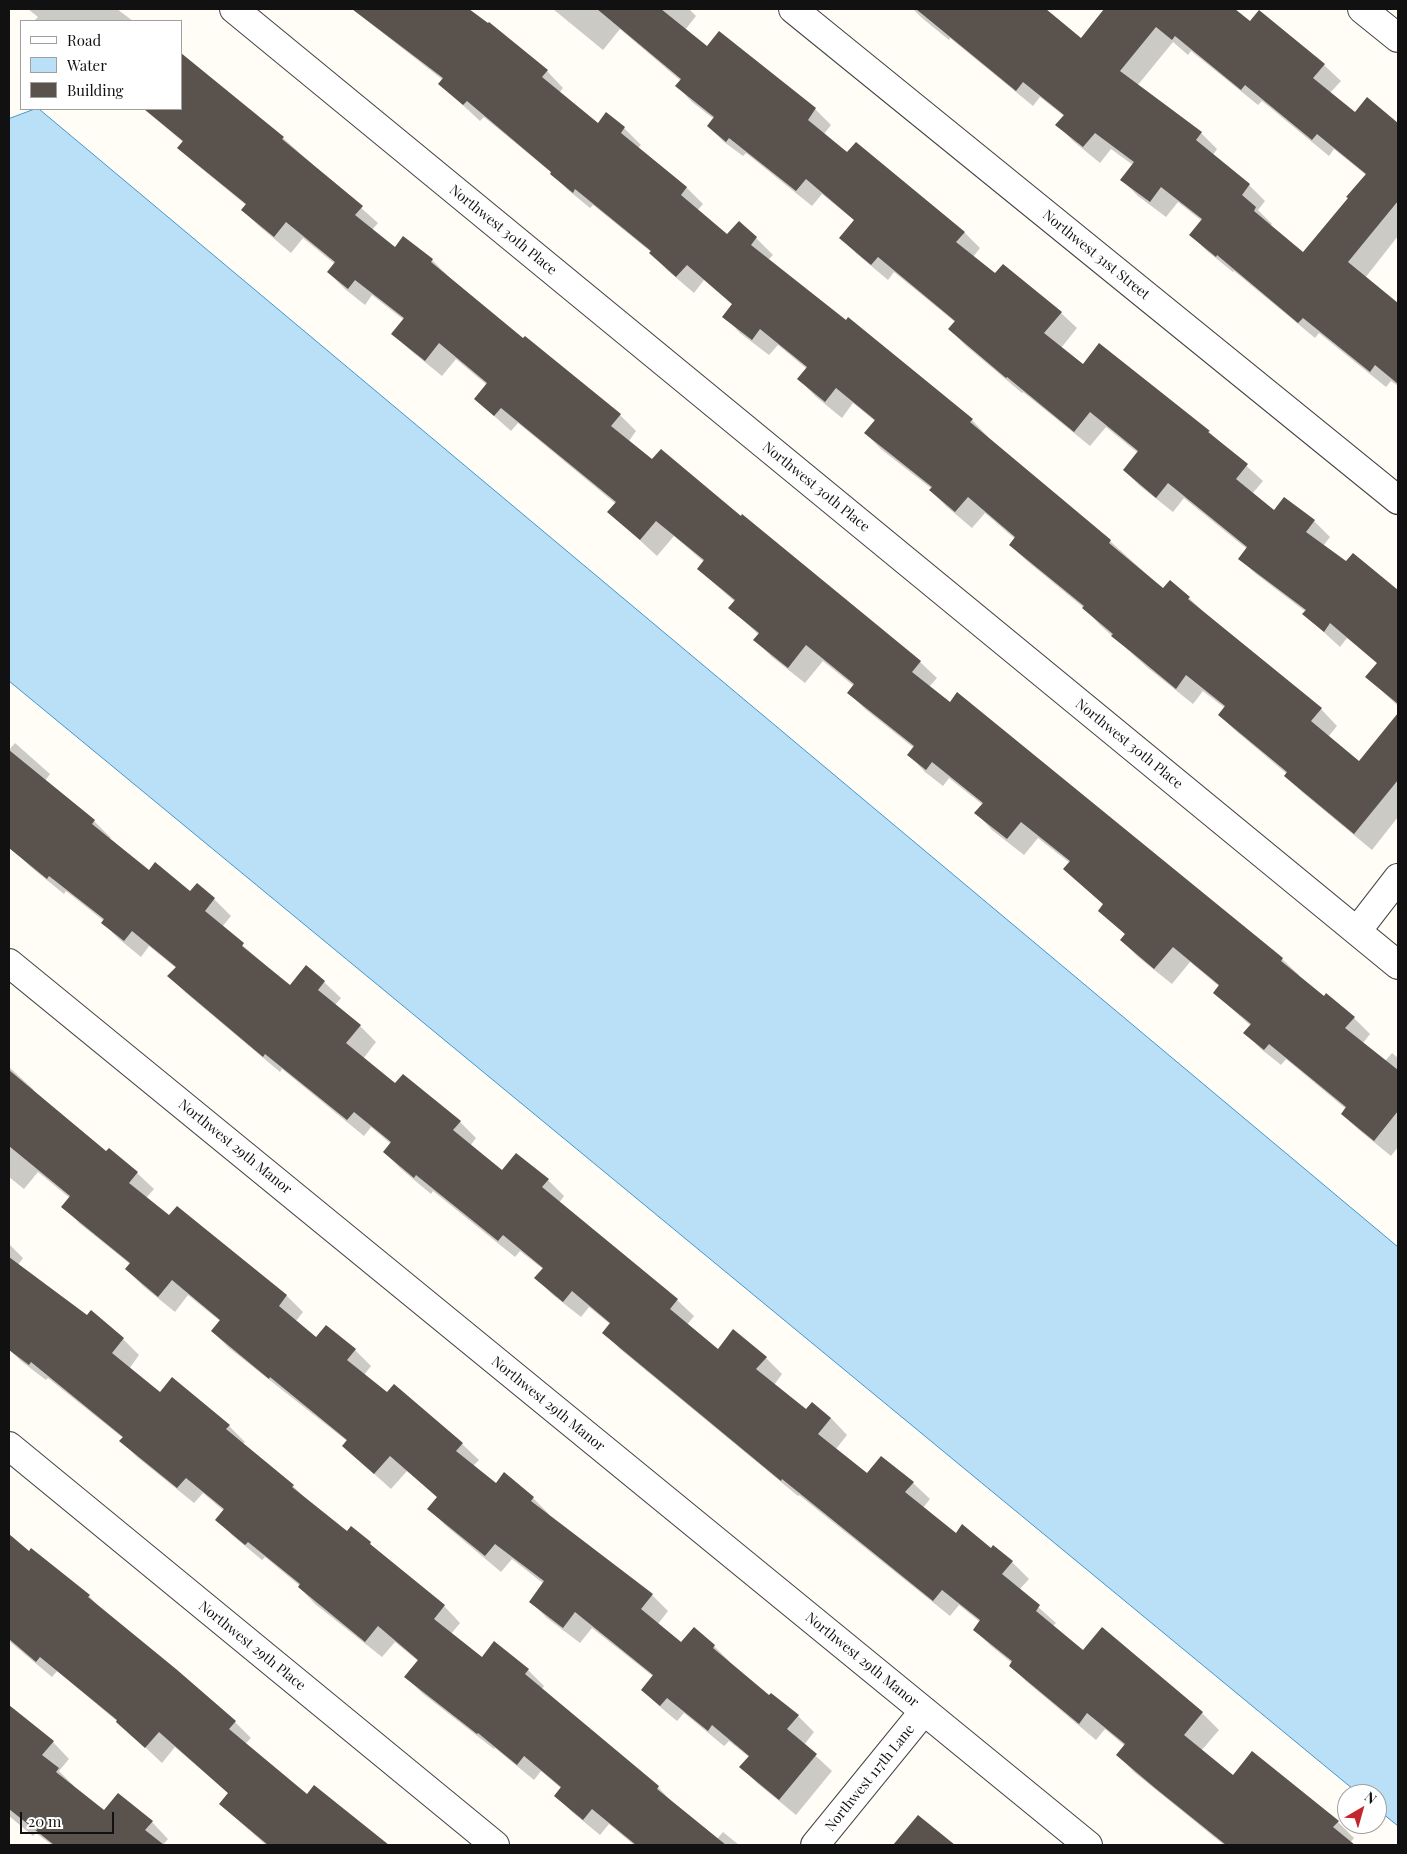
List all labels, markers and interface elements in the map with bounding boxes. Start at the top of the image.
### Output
legend [20,20,182,110]
text: Road [67,30,101,50]
text: Water [67,55,107,75]
text: Building [67,80,123,100]
street label: Northwest 30th Place [446,182,560,278]
street label: Northwest 31st Street [1039,207,1153,303]
street label: Northwest 30th Place [759,439,873,535]
street label: Northwest 30th Place [1072,696,1186,792]
street label: Northwest 29th Manor [175,1096,295,1198]
street label: Northwest 29th Manor [488,1353,608,1455]
street label: Northwest 29th Place [195,1598,309,1694]
street label: Northwest 29th Manor [802,1609,922,1711]
street label: Northwest 117th Lane [822,1721,918,1835]
north arrow [1337,1784,1387,1834]
text: N [1361,1787,1381,1808]
scale bar [22,1802,116,1834]
text: 20 m [28,1811,61,1831]

